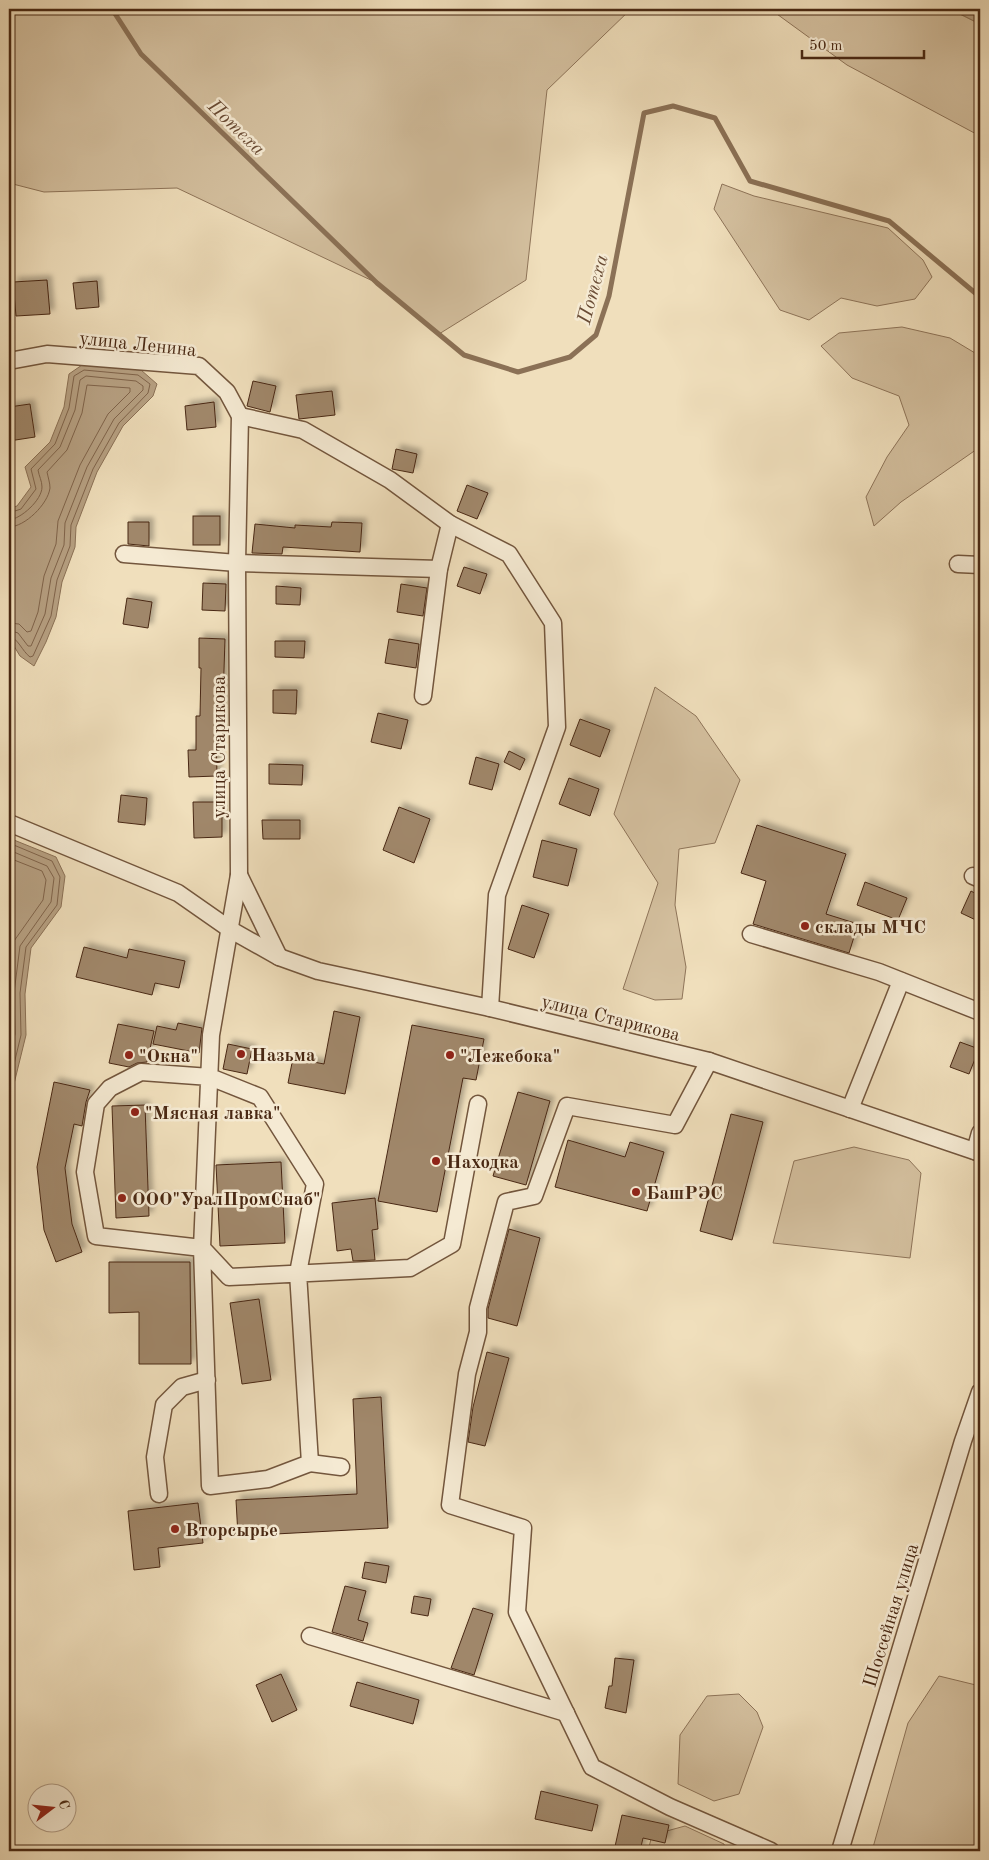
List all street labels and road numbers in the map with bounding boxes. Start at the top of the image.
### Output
street label: улица Ленина [78,330,198,361]
street label: улица Старикова [211,675,230,818]
street label: улица Старикова [539,993,682,1046]
street label: Шоссейная улица [861,1541,924,1690]

